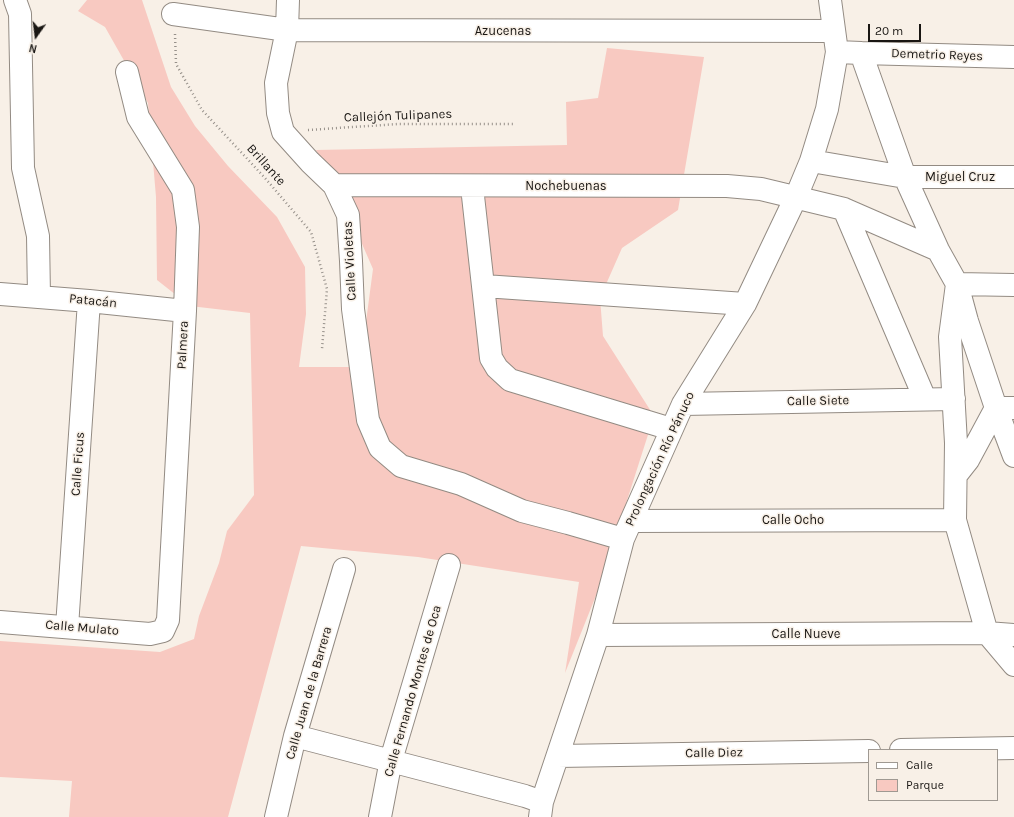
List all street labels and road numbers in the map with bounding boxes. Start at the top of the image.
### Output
street label: Azucenas [475,23,531,39]
street label: Demetrio Reyes [891,46,983,64]
street label: Callejón Tulipanes [344,106,452,126]
street label: Brillante [243,141,289,189]
street label: Miguel Cruz [925,169,995,185]
street label: Nochebuenas [525,178,607,194]
street label: Calle Violetas [340,221,360,301]
street label: Patacán [68,291,118,311]
street label: Palmera [174,320,192,370]
street label: Prolongación Río Pánuco [622,389,698,529]
street label: Calle Siete [787,393,849,409]
street label: Calle Ficus [68,431,88,497]
street label: Calle Ocho [762,512,824,528]
street label: Calle Fernando Montes de Oca [381,603,445,779]
street label: Calle Mulato [45,617,119,639]
street label: Calle Juan de la Barrera [282,625,336,761]
street label: Calle Nueve [772,626,840,642]
street label: Calle Diez [685,745,743,761]

